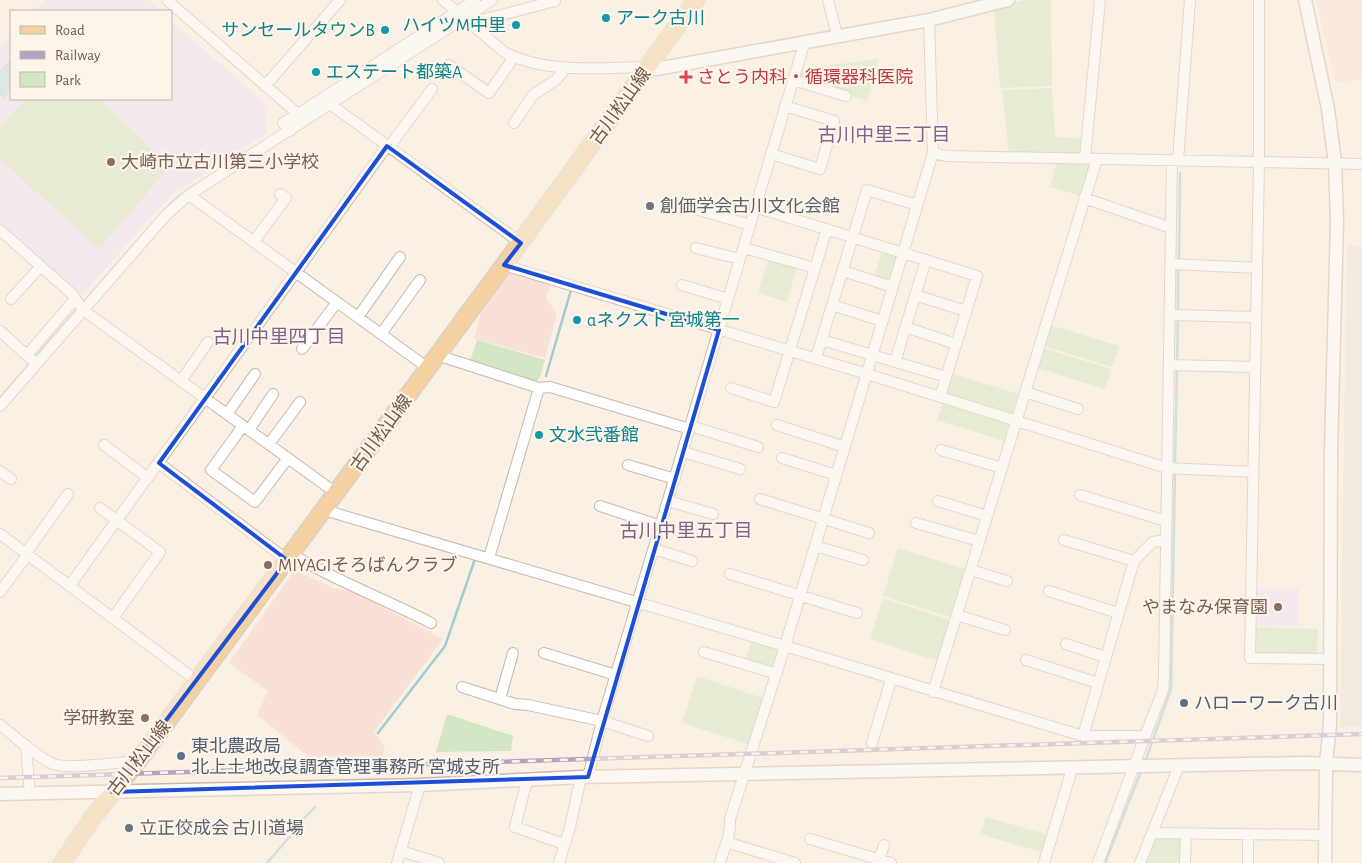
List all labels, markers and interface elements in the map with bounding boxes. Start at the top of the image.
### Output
place label: アーク古川 [616,9,705,28]
legend [10,10,172,100]
marker: アーク古川 [600,12,612,24]
place label: ハイツM中里 [402,16,506,35]
marker: ハイツM中里 [510,19,522,31]
place label: サンセールタウンB [221,21,375,40]
text: Road [55,23,85,38]
marker: サンセールタウンB [379,24,391,36]
text: Railway [55,48,101,63]
place label: エステート都築A [326,62,463,82]
street label: 古川松山線 [585,64,655,148]
marker: エステート都築A [310,66,322,78]
place label: さとう内科・循環器科医院 [697,67,913,87]
marker: さとう内科・循環器科医院 [679,70,693,84]
text: Park [55,73,81,88]
district label: 古川中里三丁目 [817,125,951,145]
place label: 大崎市立古川第三小学校 [121,152,319,172]
marker: 大崎市立古川第三小学校 [105,156,117,168]
place label: 創価学会古川文化会館 [660,196,840,216]
marker: 創価学会古川文化会館 [644,200,656,212]
place label: αネクスト宮城第一 [587,310,740,330]
marker: αネクスト宮城第一 [571,314,583,326]
district label: 古川中里四丁目 [212,327,346,347]
street label: 古川松山線 [346,391,416,475]
place label: 文水弐番館 [549,426,639,445]
marker: 文水弐番館 [533,429,545,441]
district label: 古川中里五丁目 [619,521,753,541]
place label: MIYAGIそろばんクラブ [278,555,457,575]
marker: MIYAGIそろばんクラブ [262,559,274,571]
place label: やまなみ保育園 [1142,598,1268,617]
marker: やまなみ保育園 [1272,601,1284,613]
place label: ハローワーク古川 [1194,694,1338,713]
marker: ハローワーク古川 [1178,697,1190,709]
place label: 学研教室 [63,708,135,728]
marker: 学研教室 [139,712,151,724]
street label: 古川松山線 [103,716,175,800]
place label: 東北農政局 北上土地改良調査管理事務所 宮城支所 [191,736,500,777]
marker: 東北農政局 北上土地改良調査管理事務所 宮城支所 [175,750,187,762]
place label: 立正佼成会 古川道場 [139,818,304,838]
marker: 立正佼成会 古川道場 [123,822,135,834]

